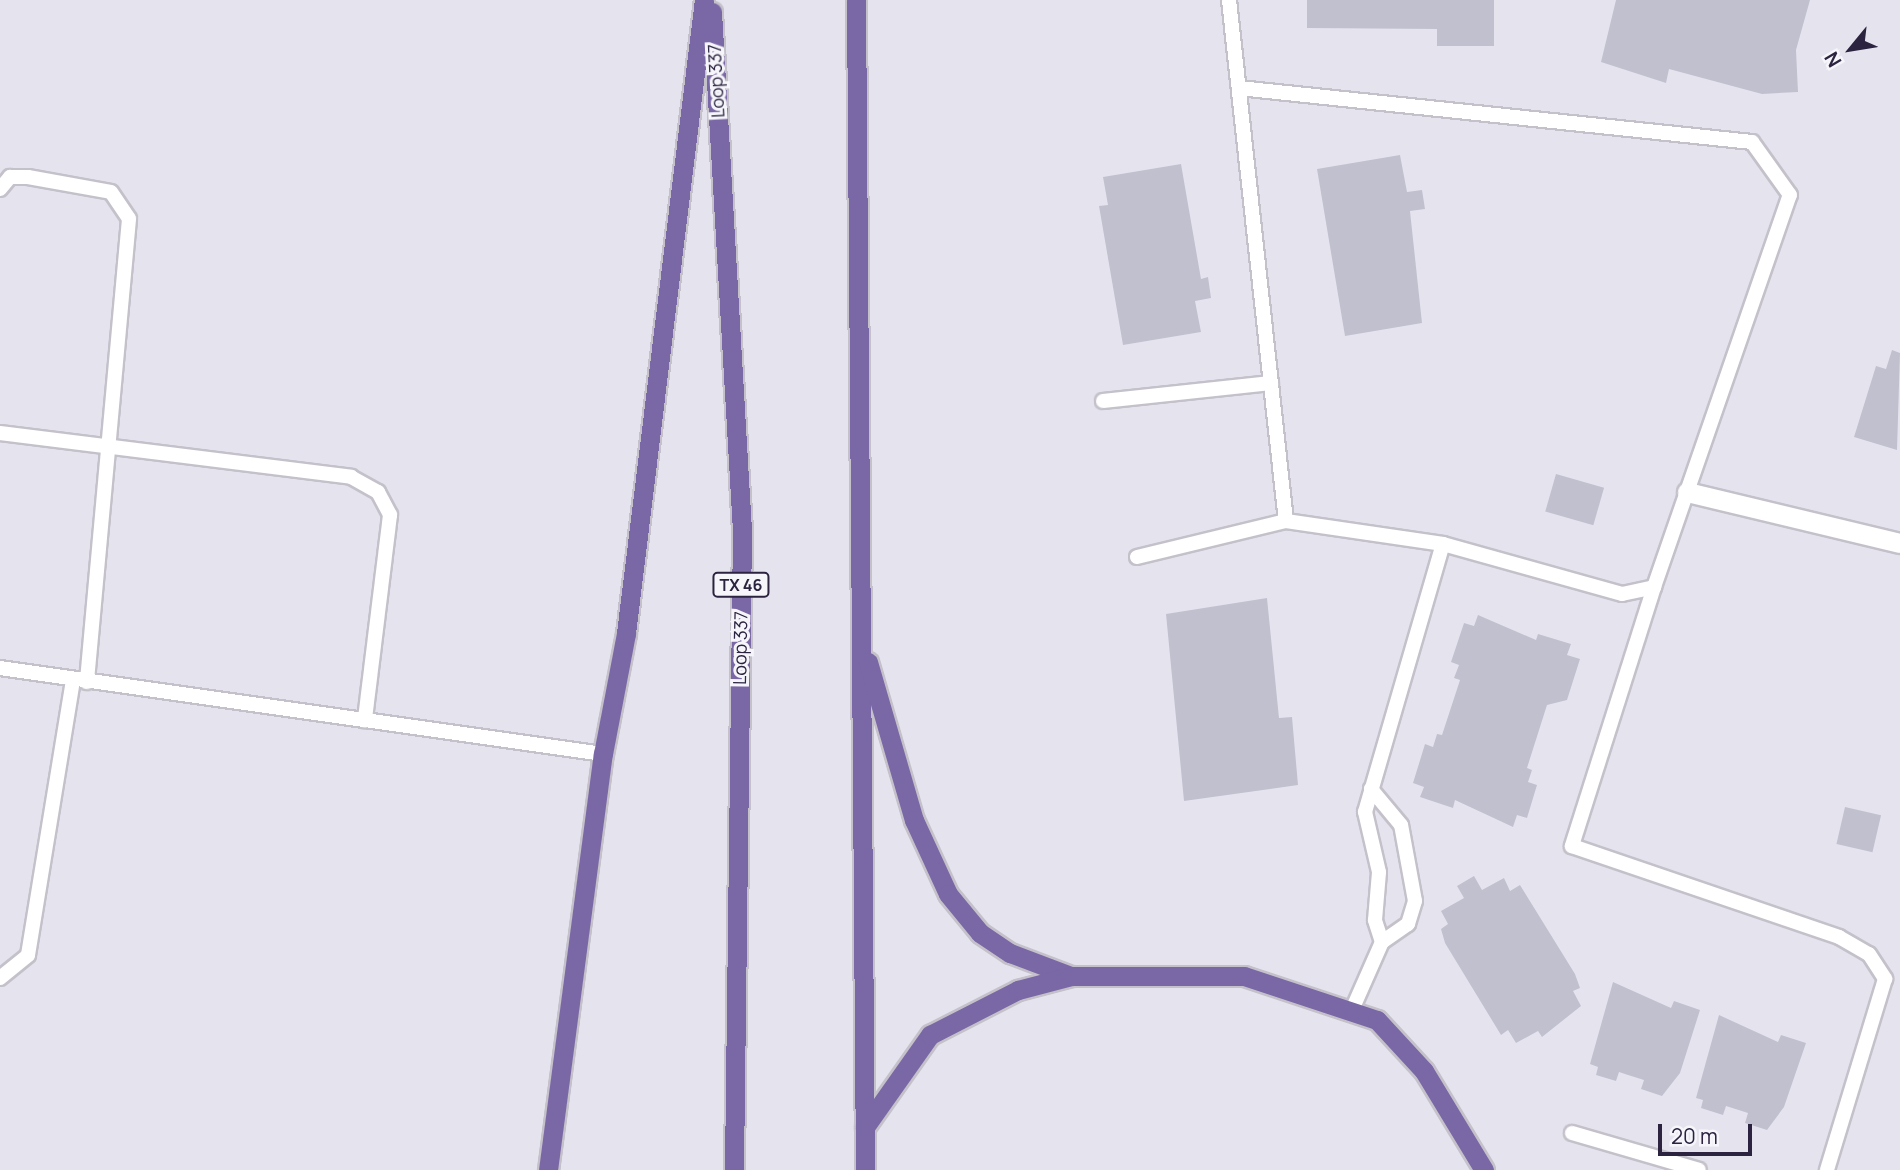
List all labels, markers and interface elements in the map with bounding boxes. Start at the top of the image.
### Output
north arrow [1816,14,1886,84]
street label: Loop 337 [703,44,729,118]
text: N [1818,47,1847,72]
road number: TX 46 [711,572,771,598]
street label: Loop 337 [729,611,751,685]
scale bar [1662,1110,1756,1154]
text: 20 m [1671,1122,1718,1150]

